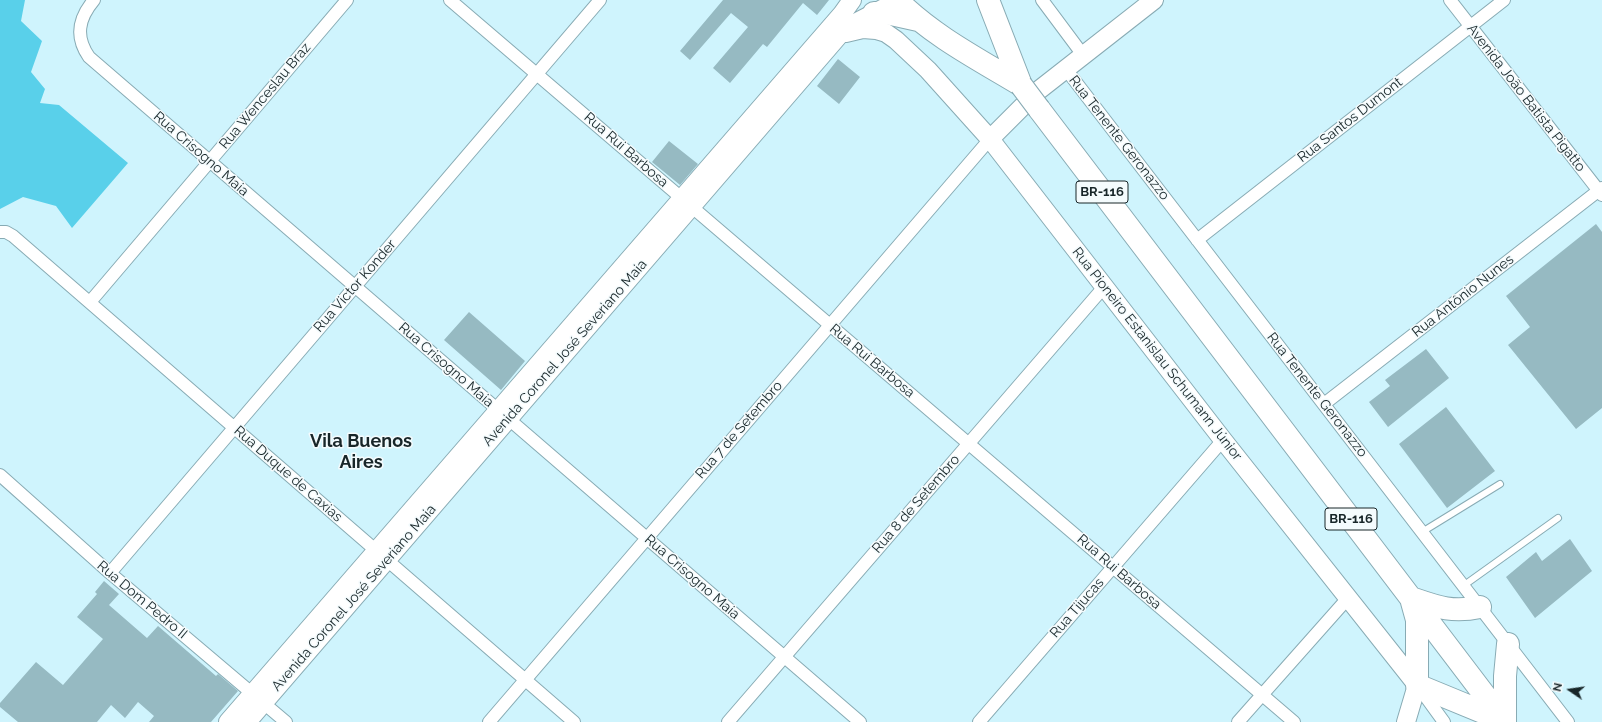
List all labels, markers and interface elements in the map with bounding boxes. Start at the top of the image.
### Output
street label: Avenida João Batista Pigatto [1463,21,1589,175]
street label: Rua Wenceslau Braz [216,40,314,152]
street label: Rua Tenente Geronazzo [1065,72,1173,204]
street label: Rua Santos Dumont [1294,74,1406,166]
street label: Rua Crisogno Maia [150,108,252,200]
street label: Rua Rui Barbosa [581,109,671,191]
road number: BR-116 [1076,181,1128,203]
street label: Rua Victor Konder [310,236,400,336]
street label: Rua Pioneiro Estanislau Schumann Júnior [1068,244,1246,464]
street label: Rua Antônio Nunes [1409,251,1517,341]
street label: Avenida Coronel José Severiano Maia [479,256,651,450]
street label: Rua Crisogno Maia [395,319,497,411]
street label: Rua Rui Barbosa [826,321,918,401]
street label: Rua Tenente Geronazzo [1263,329,1371,461]
street label: Rua 7 de Setembro [692,378,786,482]
street label: Rua Duque de Caxias [230,422,346,526]
district label: Vila Buenos Aires [310,431,412,474]
street label: Rua 8 de Setembro [869,451,963,557]
street label: Avenida Coronel José Severiano Maia [268,501,440,695]
road number: BR-116 [1325,508,1377,530]
street label: Rua Crisogno Maia [641,531,743,623]
street label: Rua Rui Barbosa [1074,531,1164,613]
street label: Rua Dom Pedro II [94,557,190,643]
street label: Rua Tijucas [1046,575,1108,641]
north arrow [1550,670,1590,710]
text: N [1551,682,1565,693]

